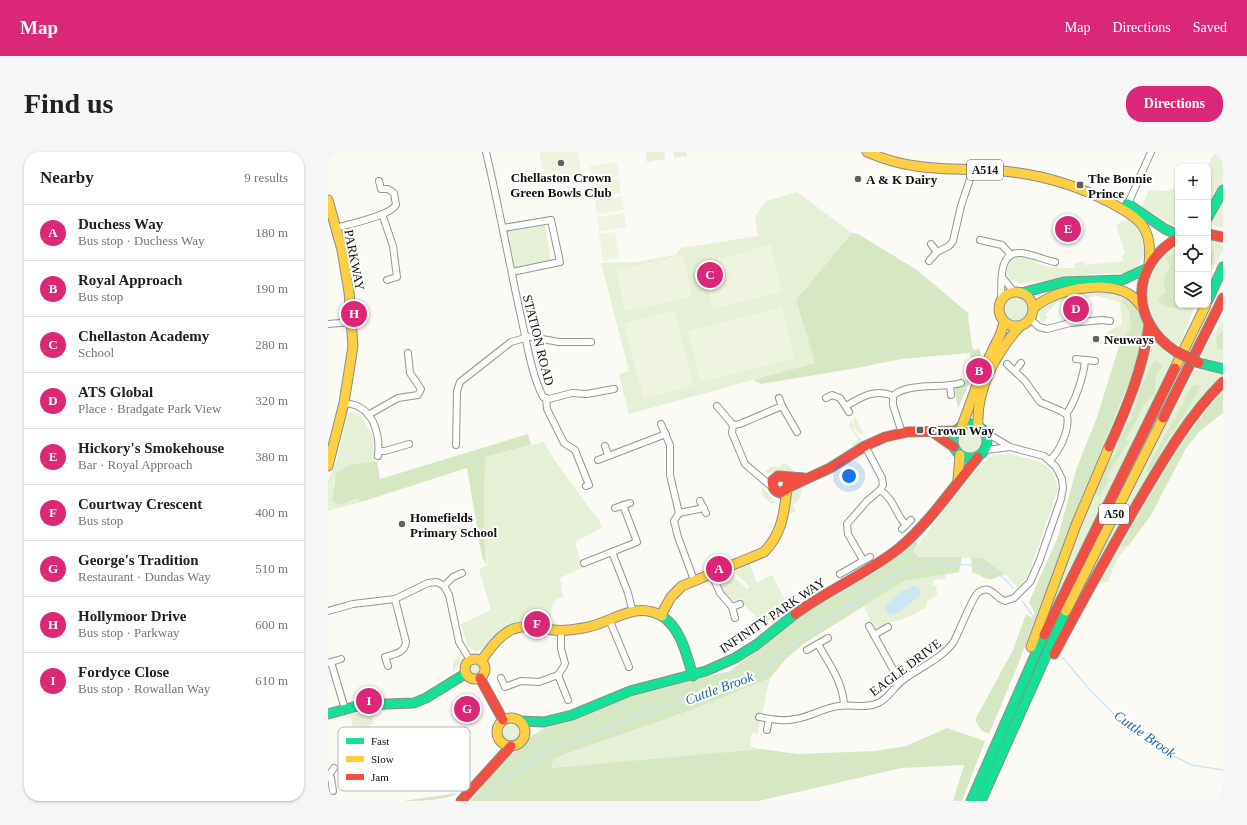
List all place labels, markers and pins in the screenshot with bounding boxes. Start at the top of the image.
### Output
marker: Chellaston Crown Green Bowls Club [556,158,566,168]
place label: Chellaston Crown Green Bowls Club [510,170,612,200]
place label: The Bonnie Prince [1088,171,1152,201]
place label: A & K Dairy [866,172,938,187]
marker: A & K Dairy [853,174,863,184]
marker: The Bonnie Prince [1075,180,1085,190]
pin: E [1055,214,1081,244]
pin: C [697,260,723,290]
pin: D [1063,294,1089,324]
pin: H [341,299,367,329]
place label: Neuways [1104,332,1154,347]
marker: Neuways [1091,334,1101,344]
pin: B [966,356,992,386]
place label: Crown Way [928,423,995,438]
marker: Crown Way [915,425,925,435]
place label: Homefields Primary School [410,510,497,540]
marker: Homefields Primary School [397,519,407,529]
pin: A [706,554,732,584]
pin: F [524,609,550,639]
pin: I [356,686,382,716]
pin: G [454,694,480,724]

